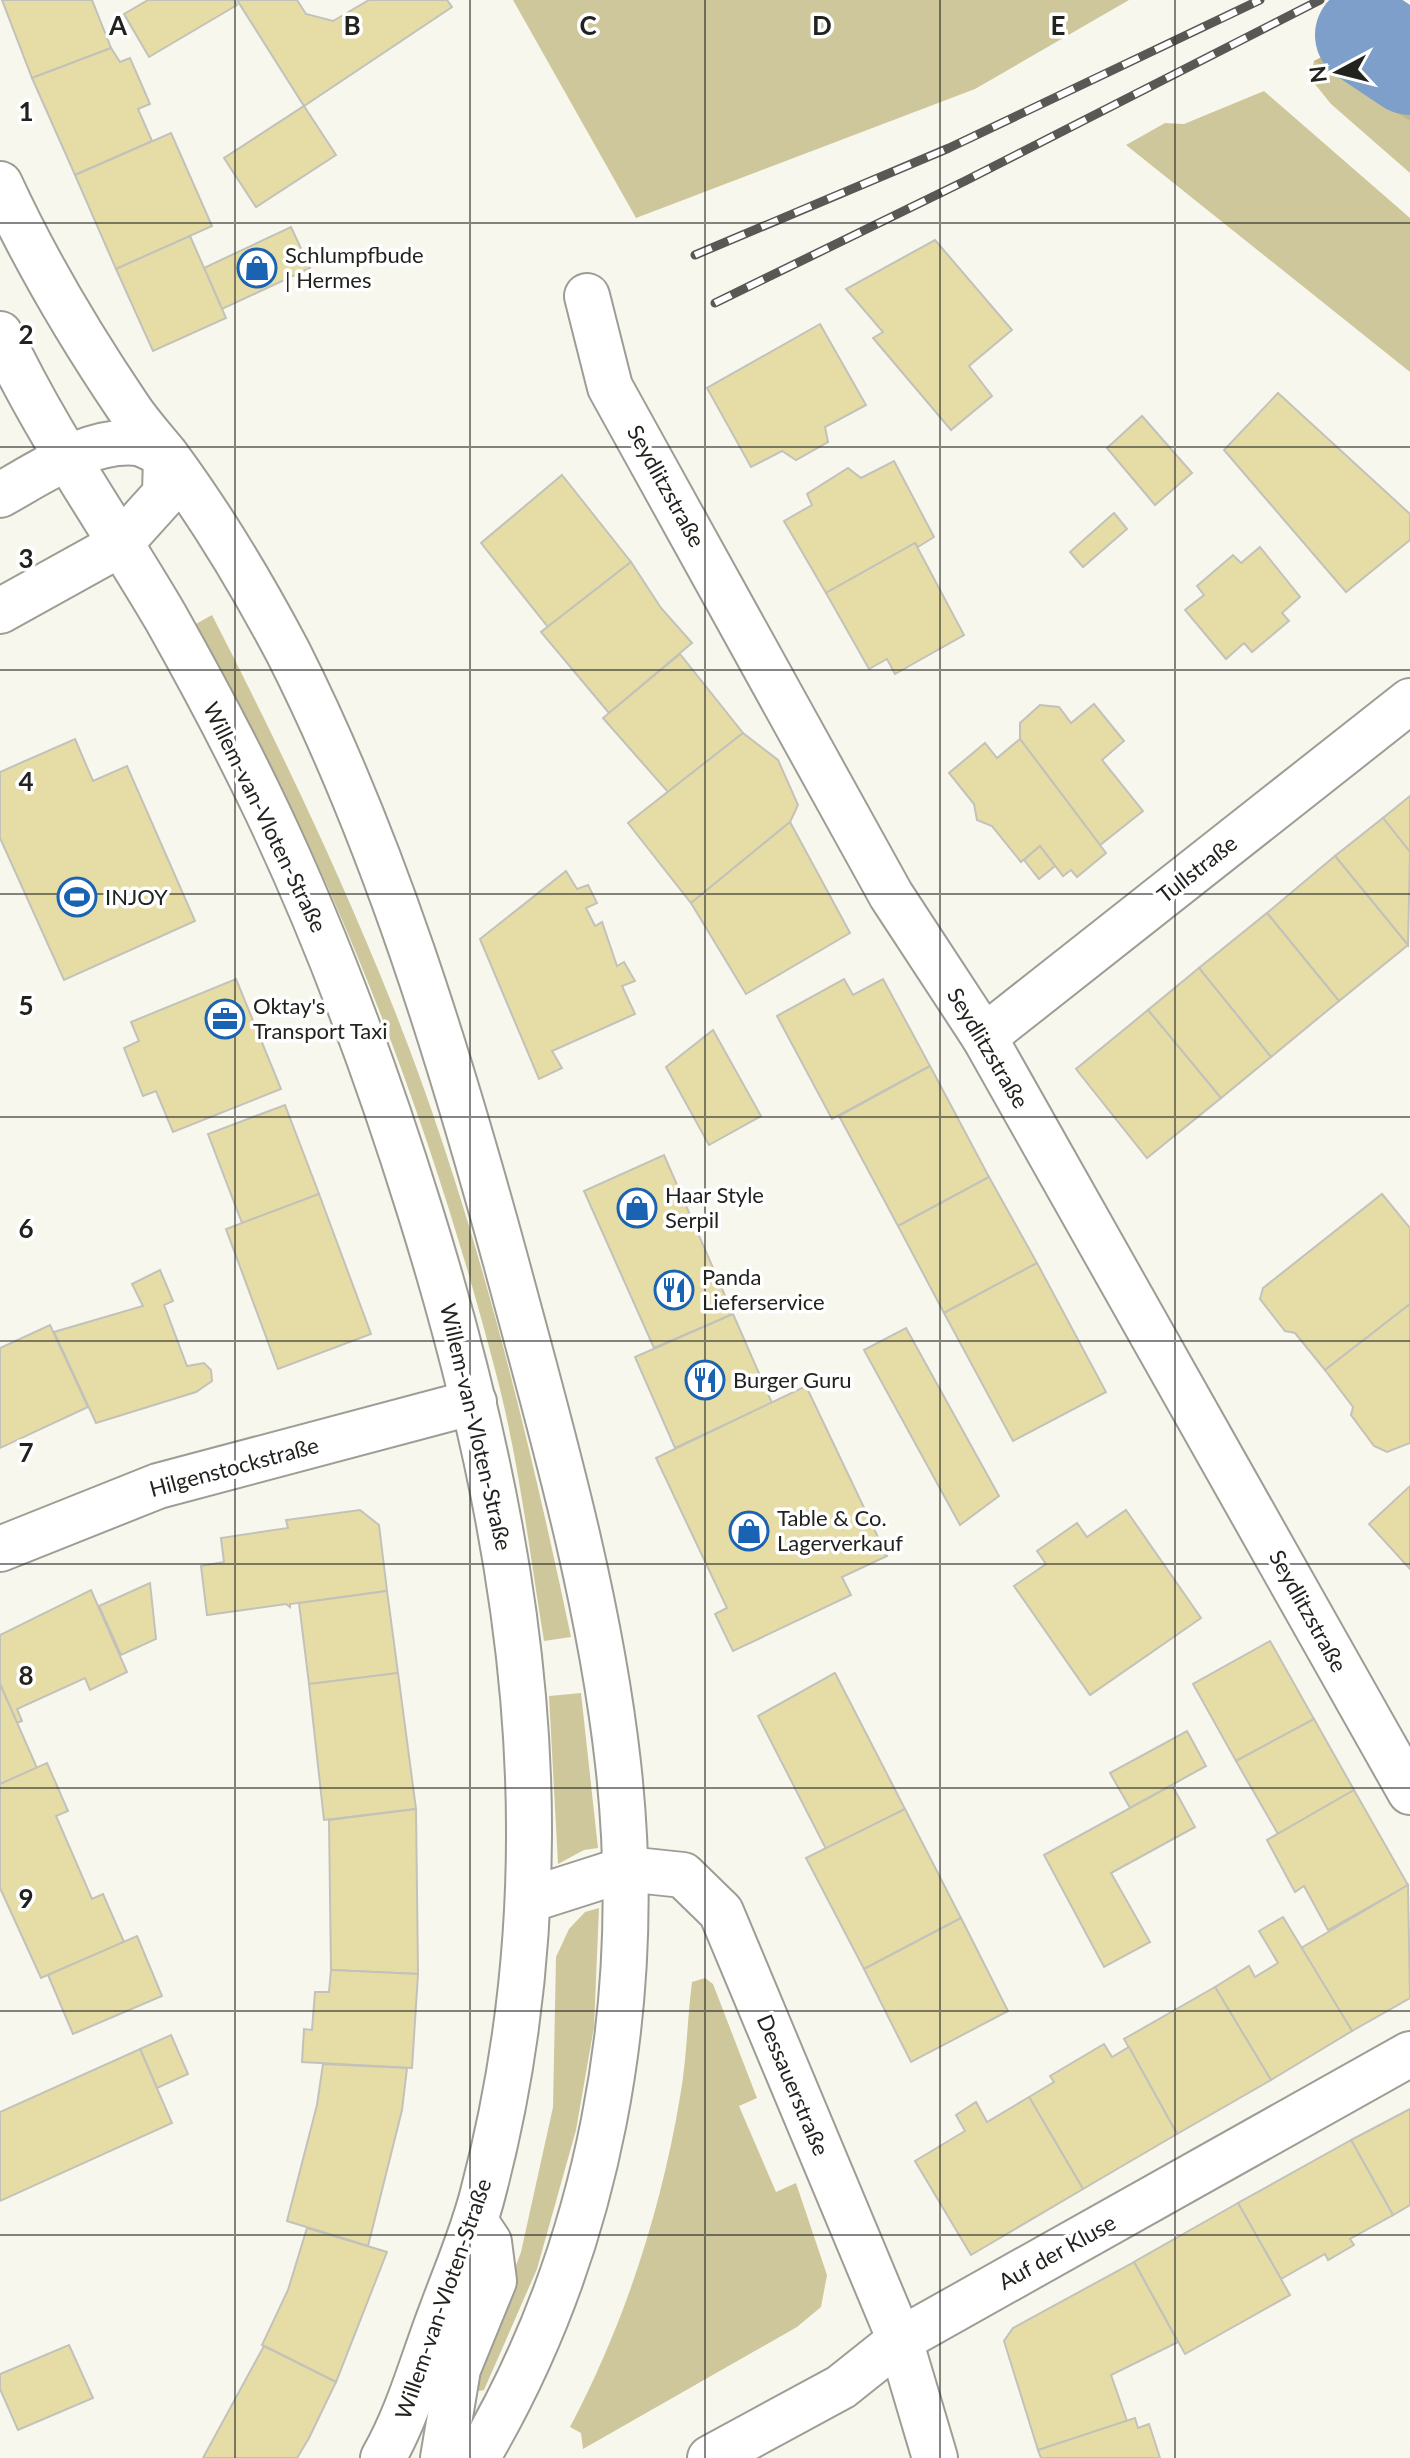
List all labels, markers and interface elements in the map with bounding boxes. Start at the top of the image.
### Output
text: A [108,9,128,41]
text: B [343,9,361,41]
text: C [579,9,597,41]
text: D [812,9,832,41]
text: E [1051,9,1065,41]
north arrow [1298,32,1378,112]
text: N [1303,64,1332,85]
text: 1 [18,95,34,127]
place label: Schlumpfbude | Hermes [285,241,424,293]
shop icon: Schlumpfbude | Hermes [236,247,278,289]
text: 2 [18,318,34,350]
street label: Seydlitzstraße [622,420,711,552]
text: 3 [18,542,34,574]
street label: Willem-van-Vloten-Straße [198,697,333,936]
text: 4 [18,765,34,797]
street label: Tullstraße [1151,829,1242,908]
sports icon: INJOY [56,876,98,918]
place label: INJOY [105,883,168,910]
street label: Seydlitzstraße [942,983,1035,1113]
text: 5 [18,989,34,1021]
place label: Oktay's Transport Taxi [253,992,387,1044]
office icon: Oktay's Transport Taxi [204,998,246,1040]
place label: Haar Style Serpil [665,1181,764,1233]
shop icon: Haar Style Serpil [616,1187,658,1229]
text: 6 [18,1212,34,1244]
place label: Panda Lieferservice [702,1263,825,1315]
restaurant icon: Panda Lieferservice [653,1269,695,1311]
street label: Willem-van-Vloten-Straße [435,1301,518,1553]
restaurant icon: Burger Guru [684,1359,726,1401]
place label: Burger Guru [733,1366,852,1393]
street label: Hilgenstockstraße [146,1431,322,1502]
text: 7 [18,1436,34,1468]
place label: Table & Co. Lagerverkauf [777,1504,903,1556]
shop icon: Table & Co. Lagerverkauf [728,1510,770,1552]
street label: Seydlitzstraße [1264,1545,1353,1677]
text: 8 [18,1659,34,1691]
text: 9 [18,1882,34,1914]
street label: Dessauerstraße [752,2010,835,2159]
street label: Willem-van-Vloten-Straße [389,2175,496,2423]
street label: Auf der Kluse [993,2208,1120,2295]

